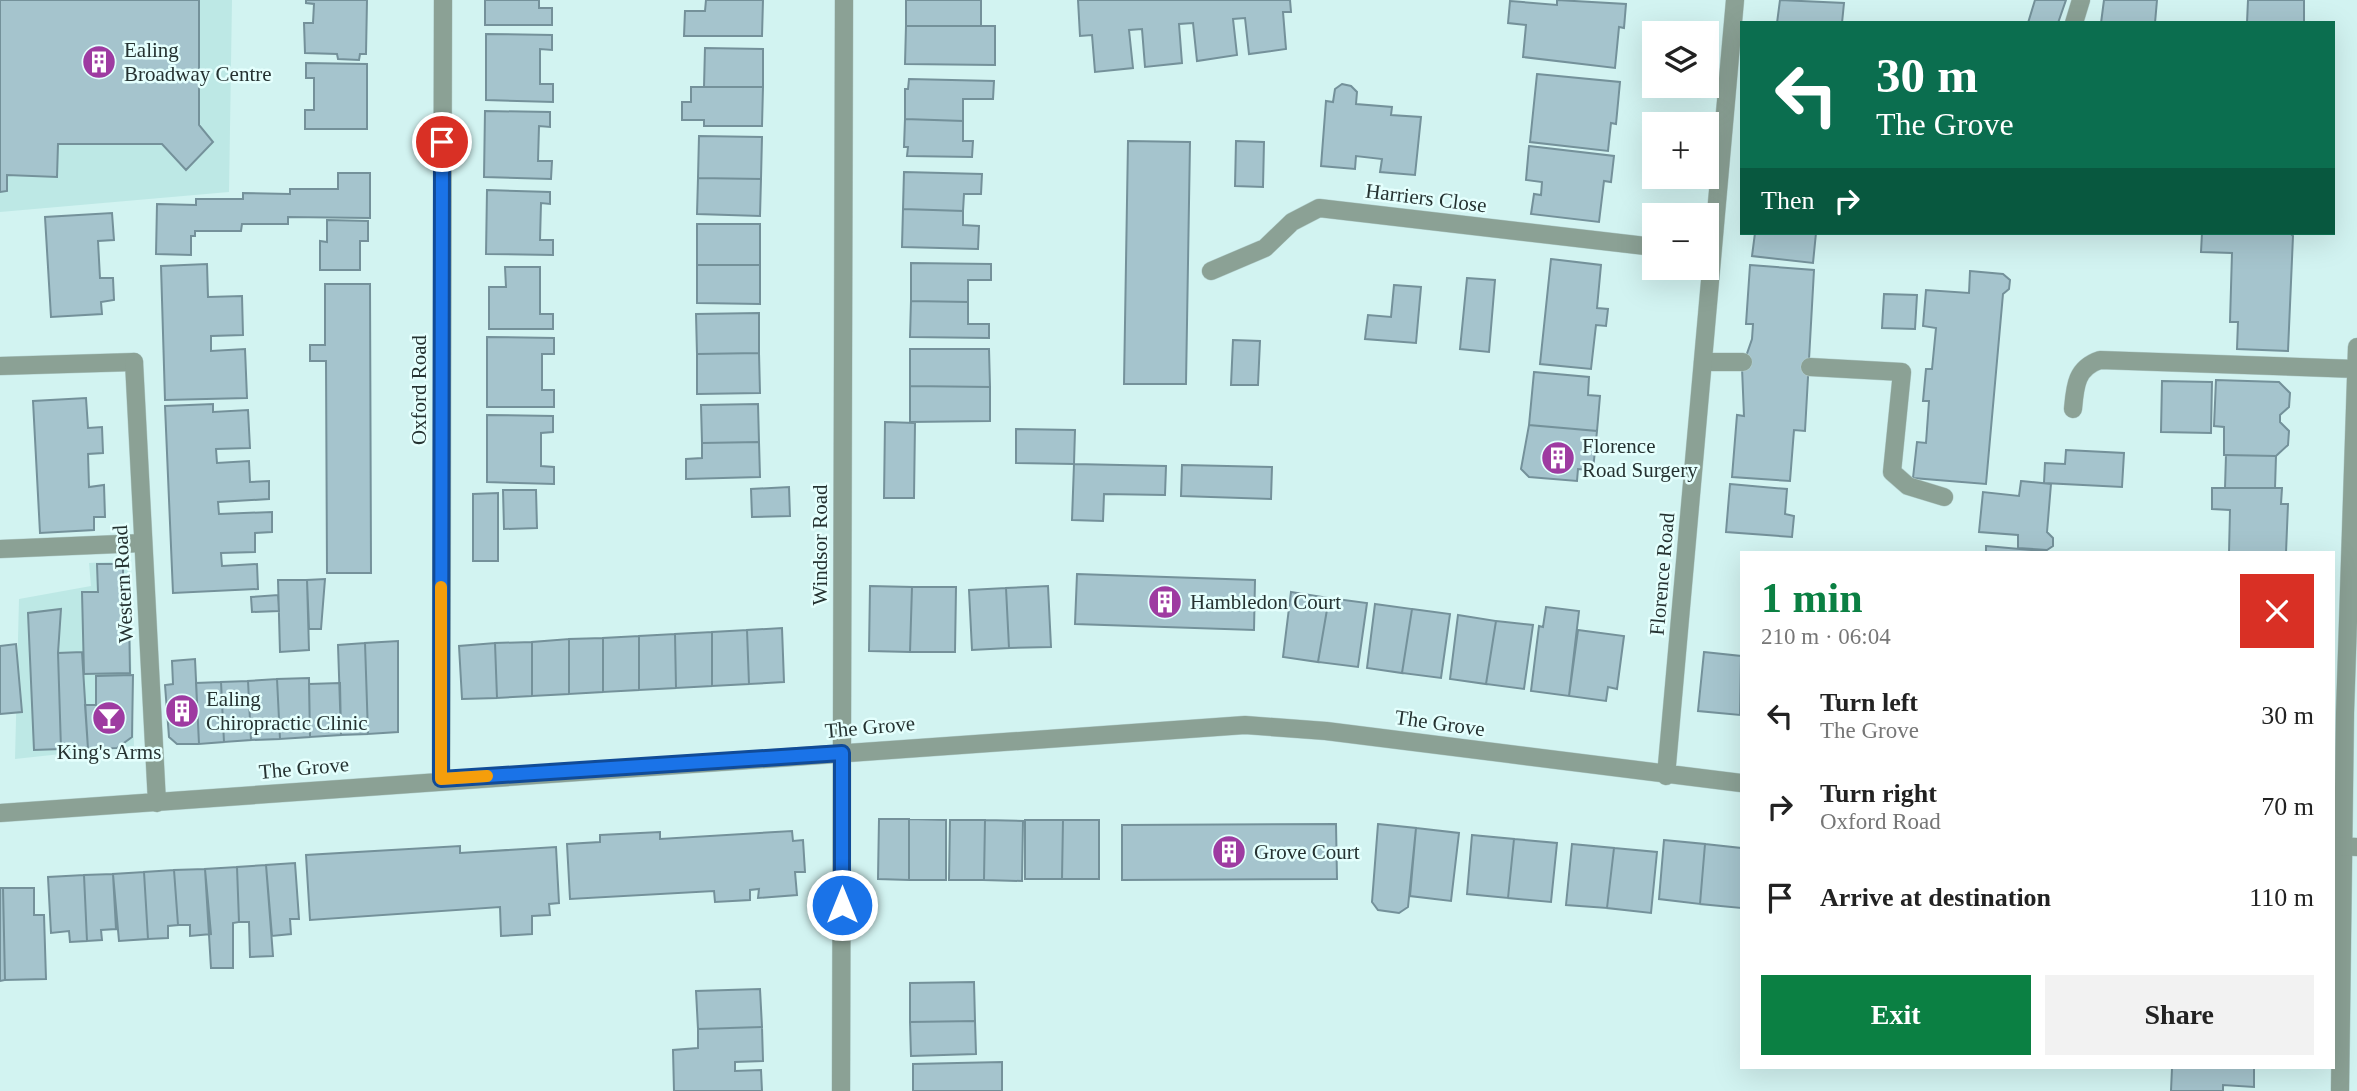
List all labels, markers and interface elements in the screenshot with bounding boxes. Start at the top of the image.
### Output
map controls [1642,21,1719,280]
button: layers [1642,21,1719,98]
place label: Ealing Broadway Centre [124,38,272,86]
building icon: Ealing Broadway Centre [80,43,118,81]
text: 30 m [1876,48,1978,103]
icon: left [1761,49,1852,140]
text: The Grove [1876,106,2014,142]
pin [412,112,472,172]
button: + [1642,112,1719,189]
icon: arrive [423,123,461,161]
street label: Harriers Close [1364,179,1488,217]
icon: right [1828,182,1866,220]
text: Then [1761,186,1814,215]
button: − [1642,203,1719,280]
street label: Oxford Road [407,334,431,445]
place label: Florence Road Surgery [1582,434,1698,482]
building icon: Florence Road Surgery [1539,439,1577,477]
street label: Windsor Road [808,484,832,606]
street label: Florence Road [1645,511,1679,636]
street label: Western Road [108,524,138,643]
button: close [2240,574,2314,648]
text: 1 min [1761,575,1863,621]
building icon: Hambledon Court [1146,583,1184,621]
place label: Hambledon Court [1190,590,1341,614]
text: 210 m · 06:04 [1761,624,1891,649]
place label: Ealing Chiropractic Clinic [206,687,368,735]
text: Turn left [1820,688,1918,717]
building icon: Ealing Chiropractic Clinic [163,692,201,730]
icon: left [1761,697,1799,735]
bar icon: King's Arms [90,699,128,737]
text: 30 m [2261,701,2314,730]
street label: The Grove [1394,705,1486,741]
street label: The Grove [824,711,916,743]
text: The Grove [1820,718,1919,743]
place label: King's Arms [57,740,161,764]
street label: The Grove [258,752,350,784]
text: Turn right [1820,779,1937,808]
icon: right [1761,788,1799,826]
text: 70 m [2261,792,2314,821]
text: Oxford Road [1820,809,1941,834]
building icon: Grove Court [1210,833,1248,871]
place label: Grove Court [1254,840,1360,864]
position arrow [805,868,879,942]
icon: arrive [1761,879,1799,917]
text: Arrive at destination [1820,883,2051,912]
text: 110 m [2249,883,2314,912]
button: Exit [1761,975,2031,1055]
button: Share [2045,975,2314,1055]

